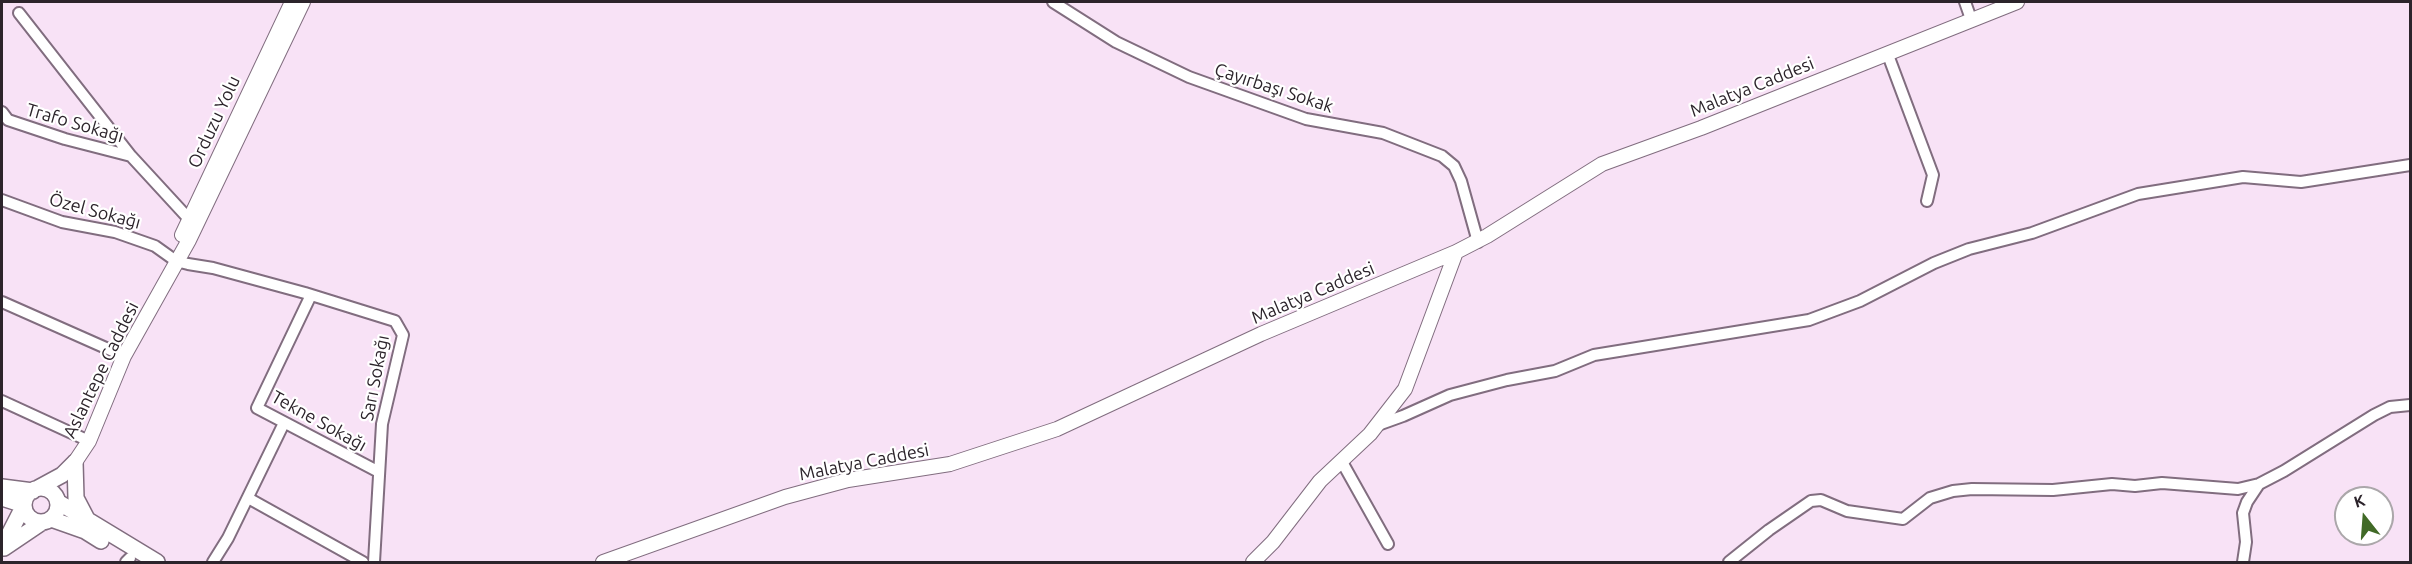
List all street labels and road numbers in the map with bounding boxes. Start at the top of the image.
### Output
street label: Malatya Caddesi [1687,52,1817,122]
street label: Çayırbaşı Sokak [1212,59,1336,117]
street label: Orduzu Yolu [183,72,245,172]
street label: Trafo Sokağı [24,99,126,147]
street label: Özel Sokağı [47,188,143,234]
street label: Malatya Caddesi [1248,257,1378,329]
street label: Aslantepe Caddesi [59,298,143,442]
street label: Sarı Sokağı [356,333,394,423]
street label: Tekne Sokağı [268,386,370,456]
street label: Malatya Caddesi [797,439,931,485]

